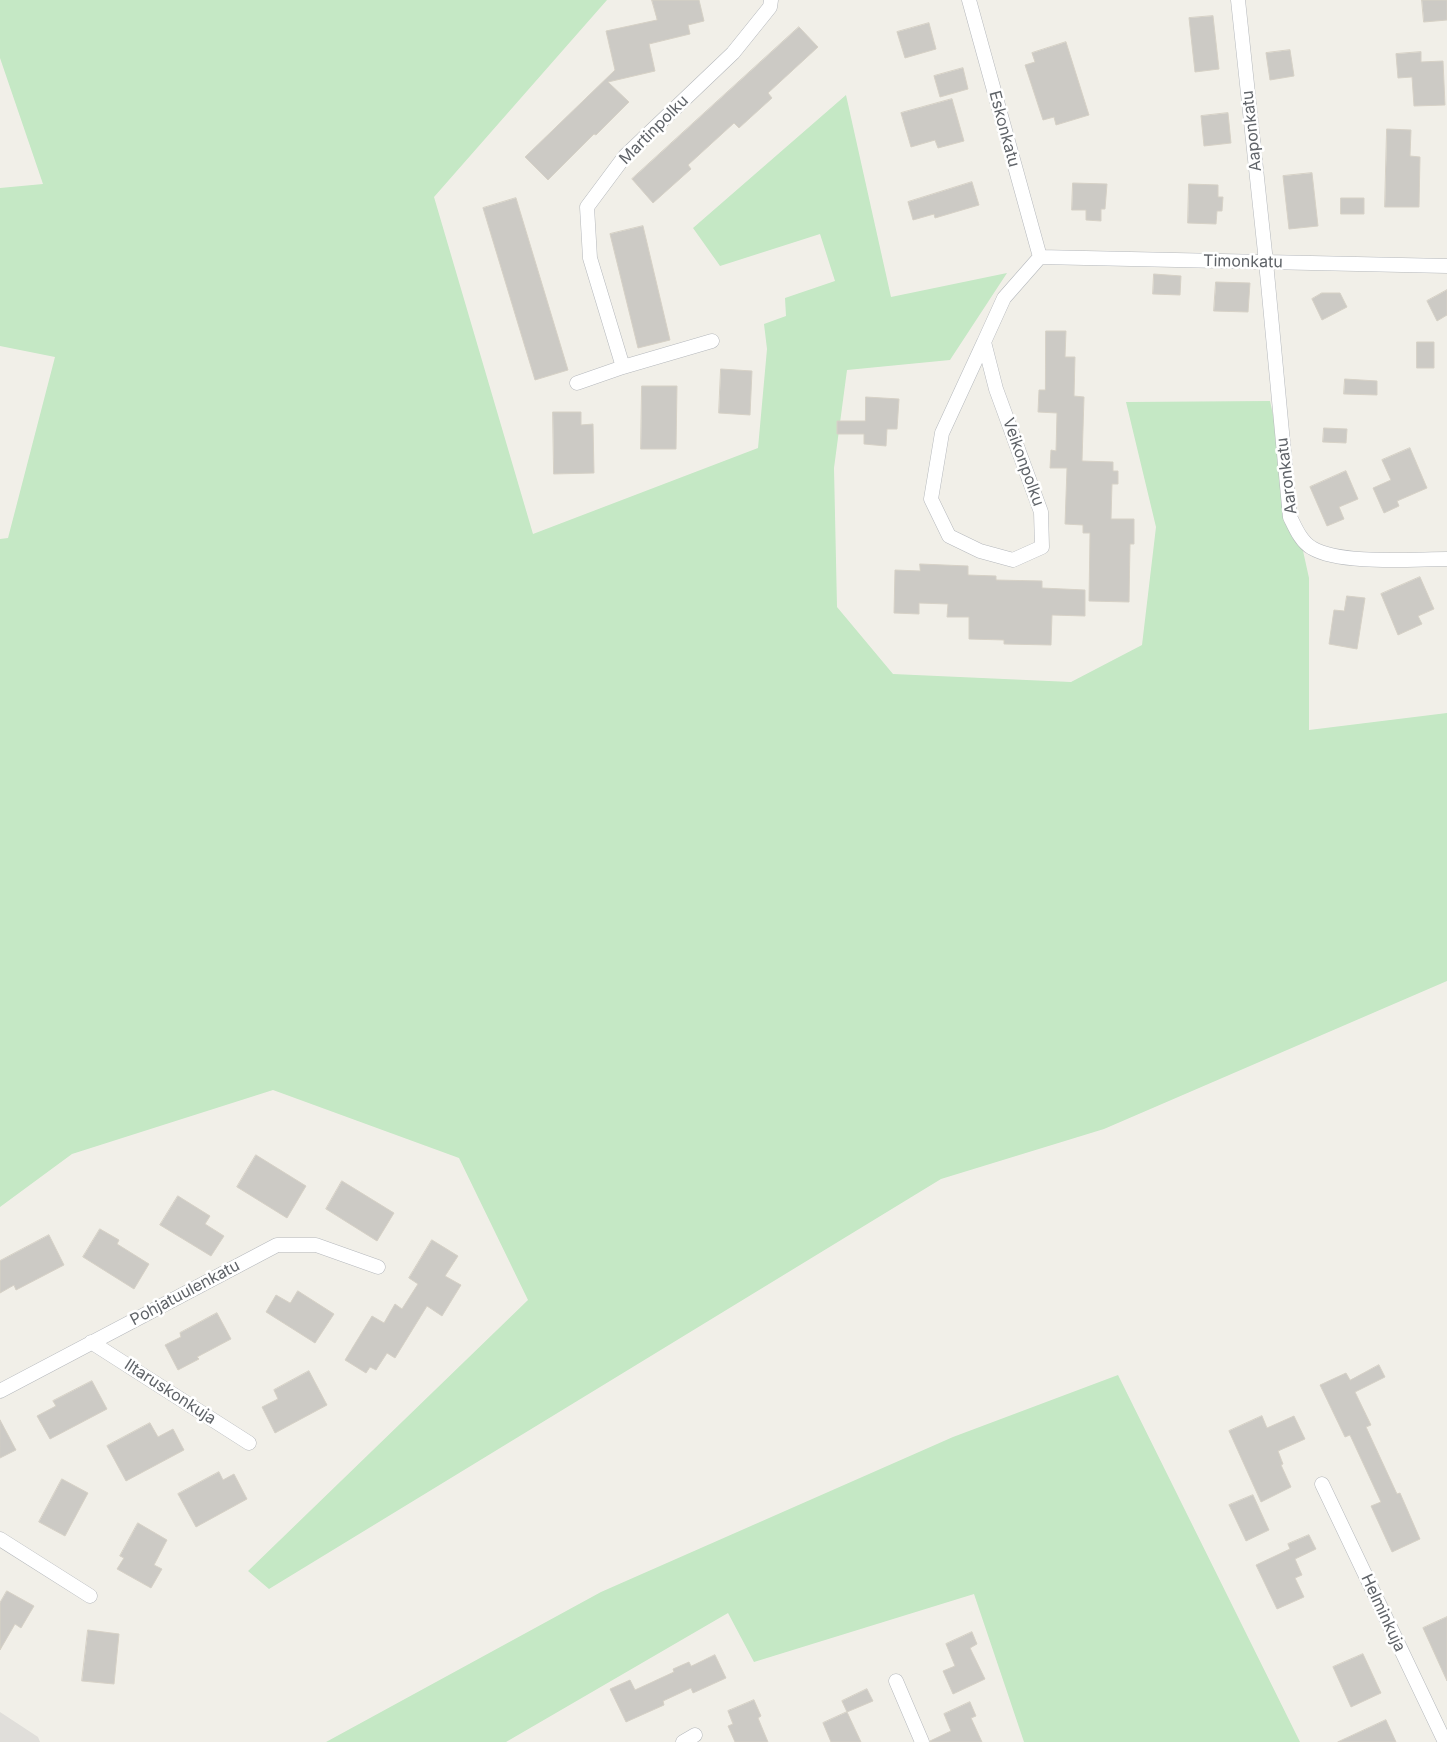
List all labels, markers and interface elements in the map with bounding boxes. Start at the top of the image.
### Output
street label: Eskonkatu [985,89,1023,169]
street label: Aaponkatu [1238,90,1266,172]
street label: Martinpolku [615,91,693,169]
street label: Timonkatu [1203,252,1283,272]
street label: Veikonpolku [998,415,1048,509]
street label: Aaronkatu [1273,436,1301,516]
street label: Pohjatuulenkatu [127,1256,243,1330]
street label: Iltaruskonkuja [121,1355,219,1429]
street label: Helminkuja [1357,1571,1409,1655]

